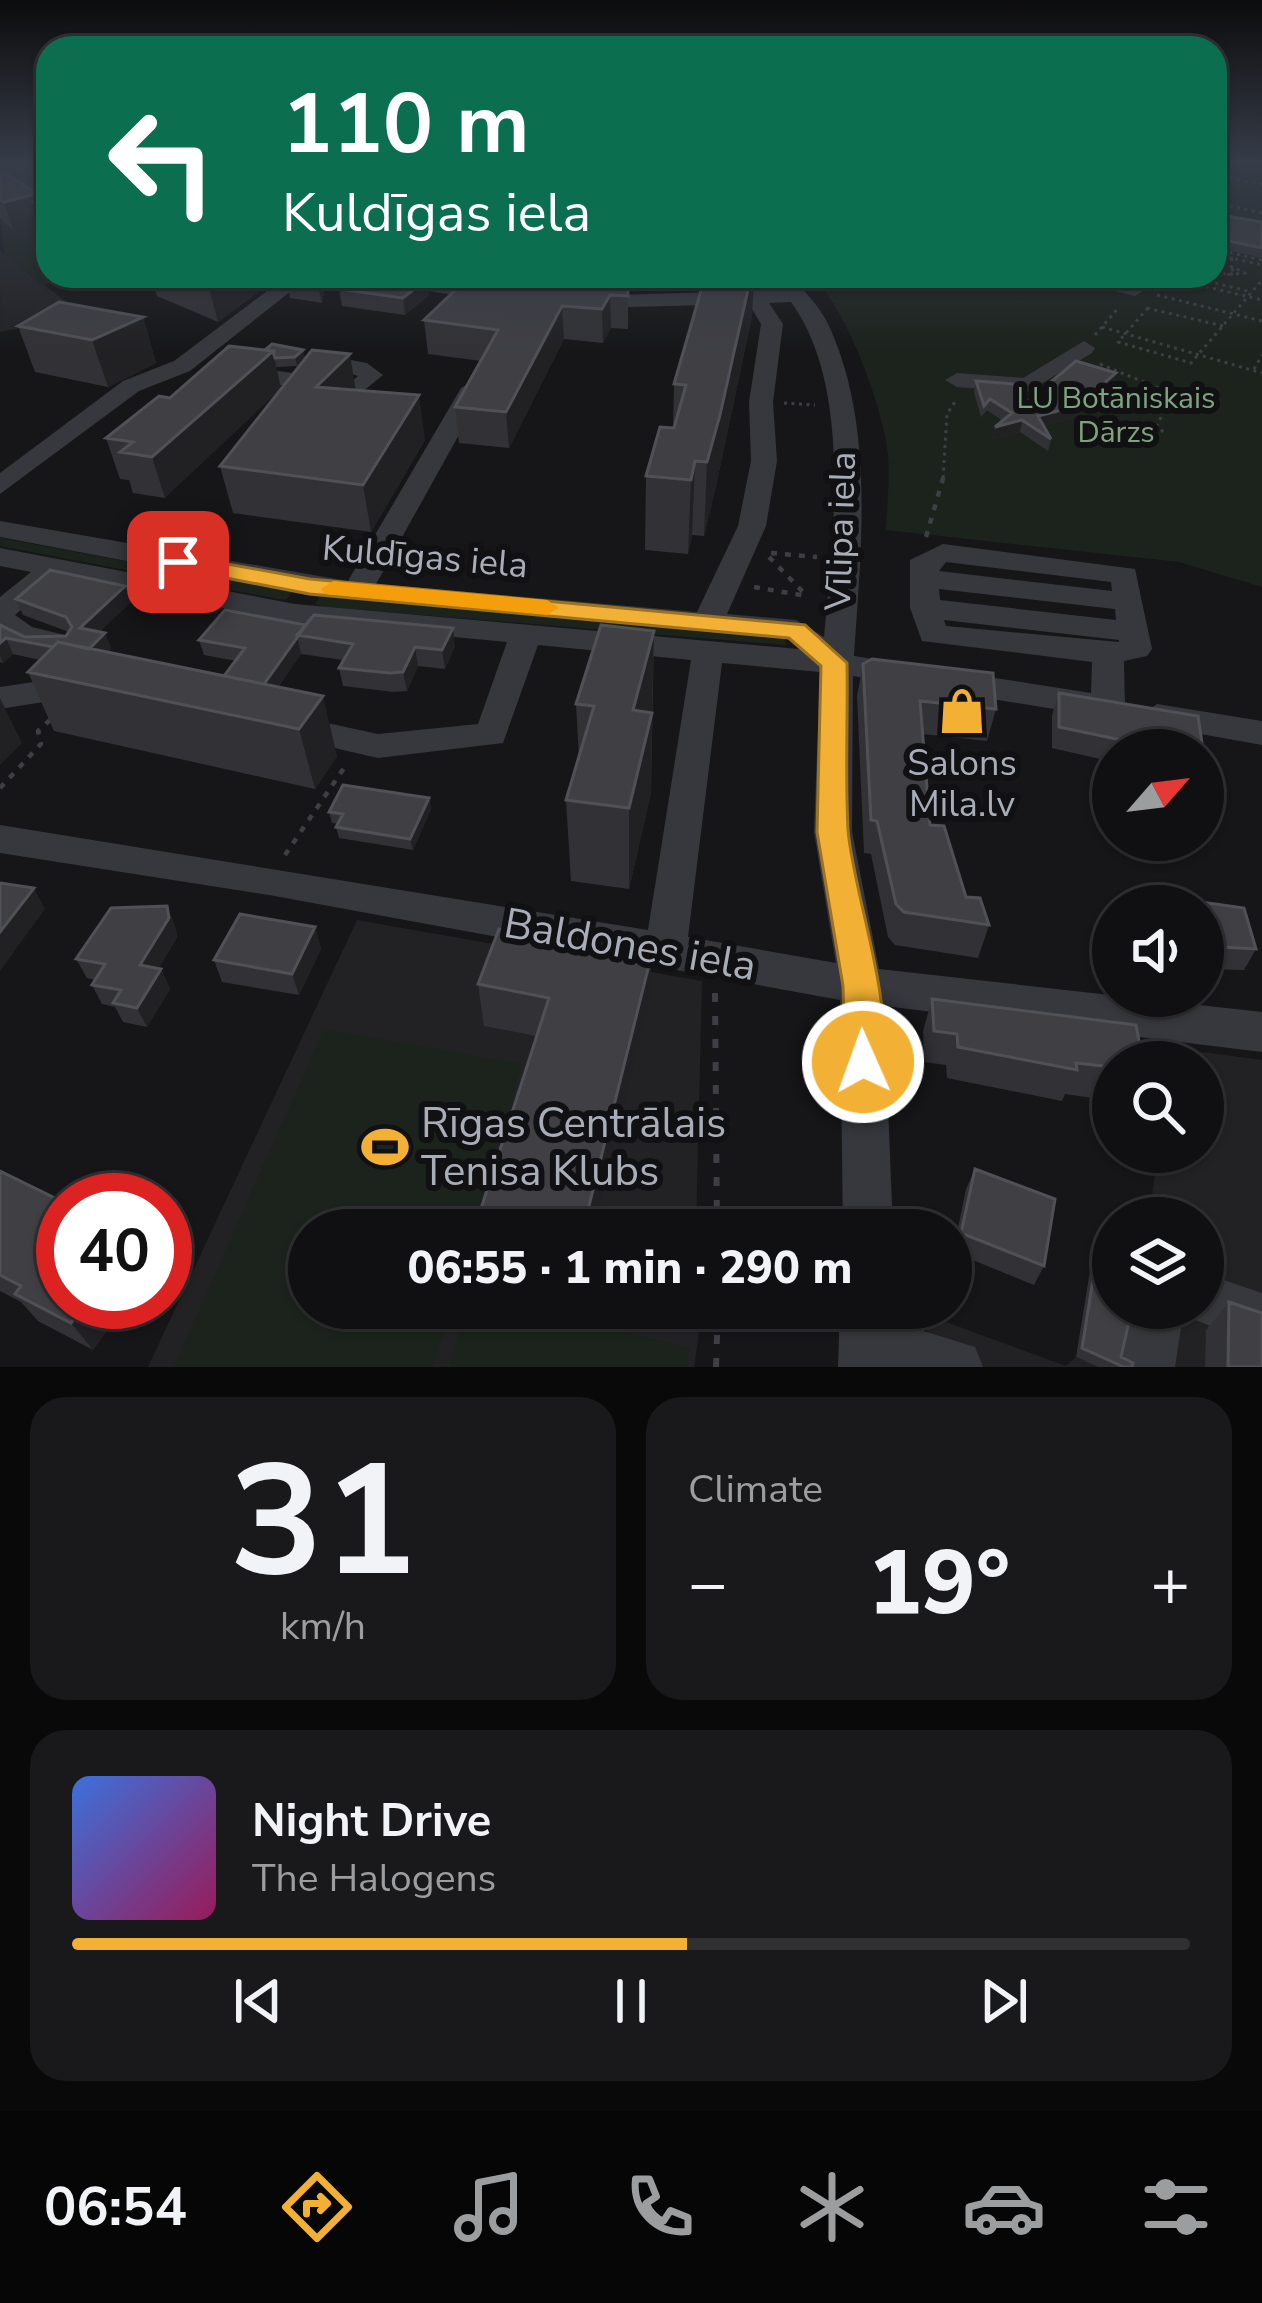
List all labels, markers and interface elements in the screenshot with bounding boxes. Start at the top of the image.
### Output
text: 110 m [282,67,530,182]
icon: left [84,84,240,240]
text: Kuldīgas iela [282,176,591,250]
park label: LU Botāniskais Dārzs [1017,378,1215,453]
street label: Vīlipa iela [814,451,868,612]
pin [127,511,229,613]
street label: Kuldīgas iela [320,524,530,590]
icon: arrive [145,529,211,595]
shop icon: Salons Mila.lv [937,686,987,736]
north arrow [1092,729,1224,861]
map controls [1092,729,1224,1329]
place label: Salons Mila.lv [907,739,1017,829]
button: sound [1092,885,1224,1017]
street label: Baldones iela [500,895,760,995]
position arrow [800,999,926,1125]
button: search [1092,1041,1224,1173]
place label: Rīgas Centrālais Tenisa Klubs [421,1095,726,1200]
sports icon: Rīgas Centrālais Tenisa Klubs [360,1122,410,1172]
speed limit sign: 40 [36,1173,192,1329]
button: layers [1092,1197,1224,1329]
text: 06:55 · 1 min · 290 m [407,1238,853,1299]
text: 31 [229,1415,417,1628]
text: Climate [688,1463,823,1516]
text: 19° [868,1522,1010,1645]
text: − [688,1539,728,1629]
text: + [1150,1539,1190,1629]
text: km/h [280,1600,366,1653]
text: Night Drive [252,1791,491,1852]
text: The Halogens [252,1852,496,1905]
icon: previous [225,1968,291,2034]
icon: pause [598,1968,664,2034]
icon: next [971,1968,1037,2034]
icon: directions [275,2165,359,2249]
icon: music [447,2165,531,2249]
icon: phone [618,2165,702,2249]
icon: climate [790,2165,874,2249]
icon: car [962,2165,1046,2249]
icon: filters [1134,2165,1218,2249]
text: 06:54 [44,2170,187,2244]

